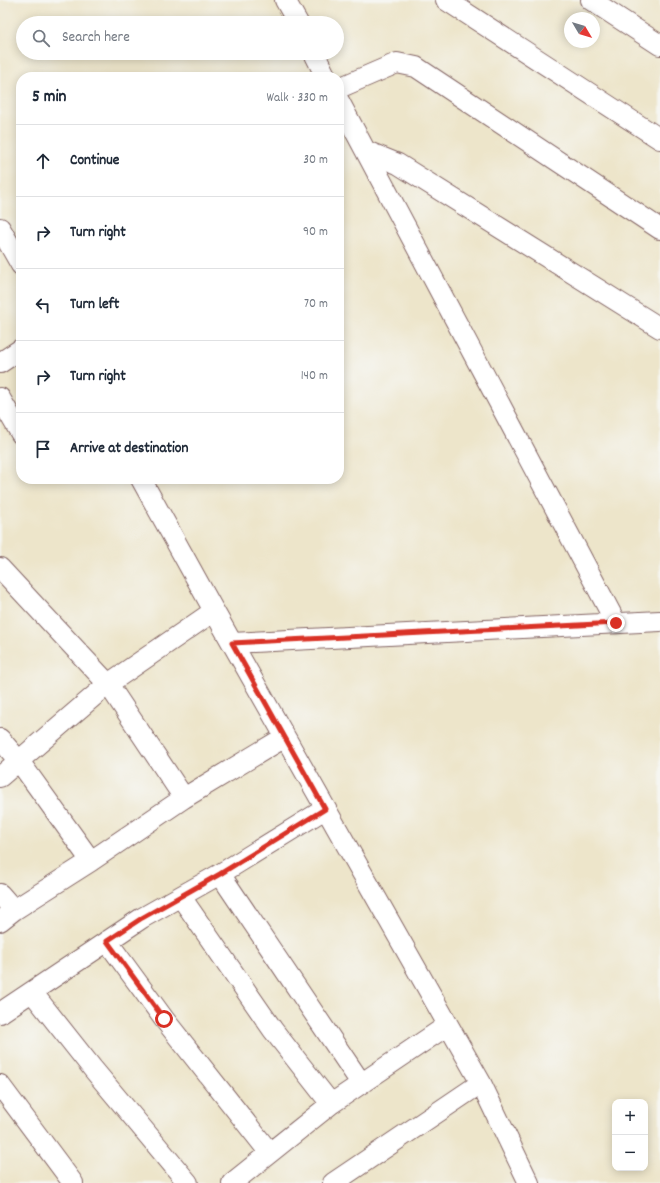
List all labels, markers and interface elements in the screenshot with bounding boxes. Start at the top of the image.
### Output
north arrow [564,12,600,48]
search box [16,16,344,60]
icon: search [30,27,52,49]
text: Search here [62,27,130,49]
text: 5 min [32,86,66,110]
text: Walk · 330 m [267,89,328,108]
icon: ahead [32,150,54,172]
text: Continue [70,150,119,172]
text: 30 m [303,151,328,170]
icon: right [32,222,54,244]
text: Turn right [70,222,126,244]
text: 90 m [303,223,328,242]
icon: left [32,294,54,316]
text: Turn left [70,294,119,316]
text: 70 m [304,295,328,314]
icon: right [32,366,54,388]
text: Turn right [70,366,126,388]
text: 140 m [301,367,328,386]
icon: arrive [32,438,54,460]
text: Arrive at destination [70,438,188,460]
route end [607,614,625,632]
route start [155,1010,173,1028]
map controls [612,1099,648,1171]
button: + [612,1099,648,1135]
button: − [612,1135,648,1171]

